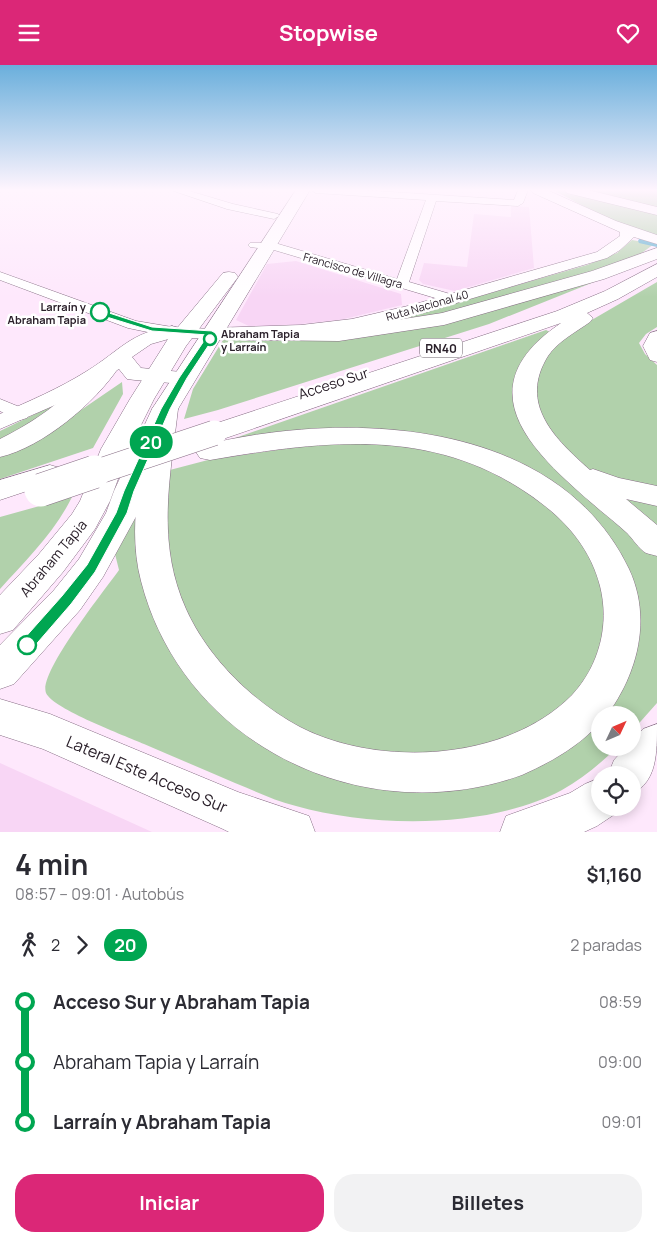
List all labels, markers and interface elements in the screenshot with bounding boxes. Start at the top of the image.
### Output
text: Stopwise [279,18,378,48]
icon: menu [15,19,43,47]
icon: heart [614,19,642,47]
street label: Francisco de Villagra [302,249,404,291]
street label: Ruta Nacional 40 [384,286,470,324]
place label: Larraín y Abraham Tapia [8,299,87,327]
marker: Larraín y Abraham Tapia [90,302,110,322]
place label: Abraham Tapia y Larraín [221,326,299,354]
marker: Abraham Tapia y Larraín [203,332,217,346]
road number: RN40 [420,339,462,357]
street label: Acceso Sur [296,363,370,403]
line badge: 20 [128,426,174,458]
text: 20 [140,430,162,454]
street label: Abraham Tapia [15,516,91,600]
unlabelled marker [17,635,37,655]
north arrow [591,706,641,756]
map controls [591,706,641,816]
street label: Lateral Este Acceso Sur [63,730,231,818]
button: locate [591,766,641,816]
text: 4 min [15,845,88,883]
text: $1,160 [586,862,642,888]
text: 08:57 – 09:01 · Autobús [15,883,184,905]
icon: walk [15,931,43,959]
icon: forward [68,931,96,959]
text: 20 [114,933,137,957]
text: 2 [51,934,60,956]
text: 2 paradas [570,934,642,956]
text: Acceso Sur y Abraham Tapia [53,989,310,1015]
text: 08:59 [599,991,642,1013]
text: Abraham Tapia y Larraín [53,1049,259,1075]
text: 09:00 [598,1051,642,1073]
text: Larraín y Abraham Tapia [53,1109,271,1135]
text: 09:01 [602,1111,642,1133]
button: Iniciar [15,1174,324,1232]
button: Billetes [334,1174,642,1232]

